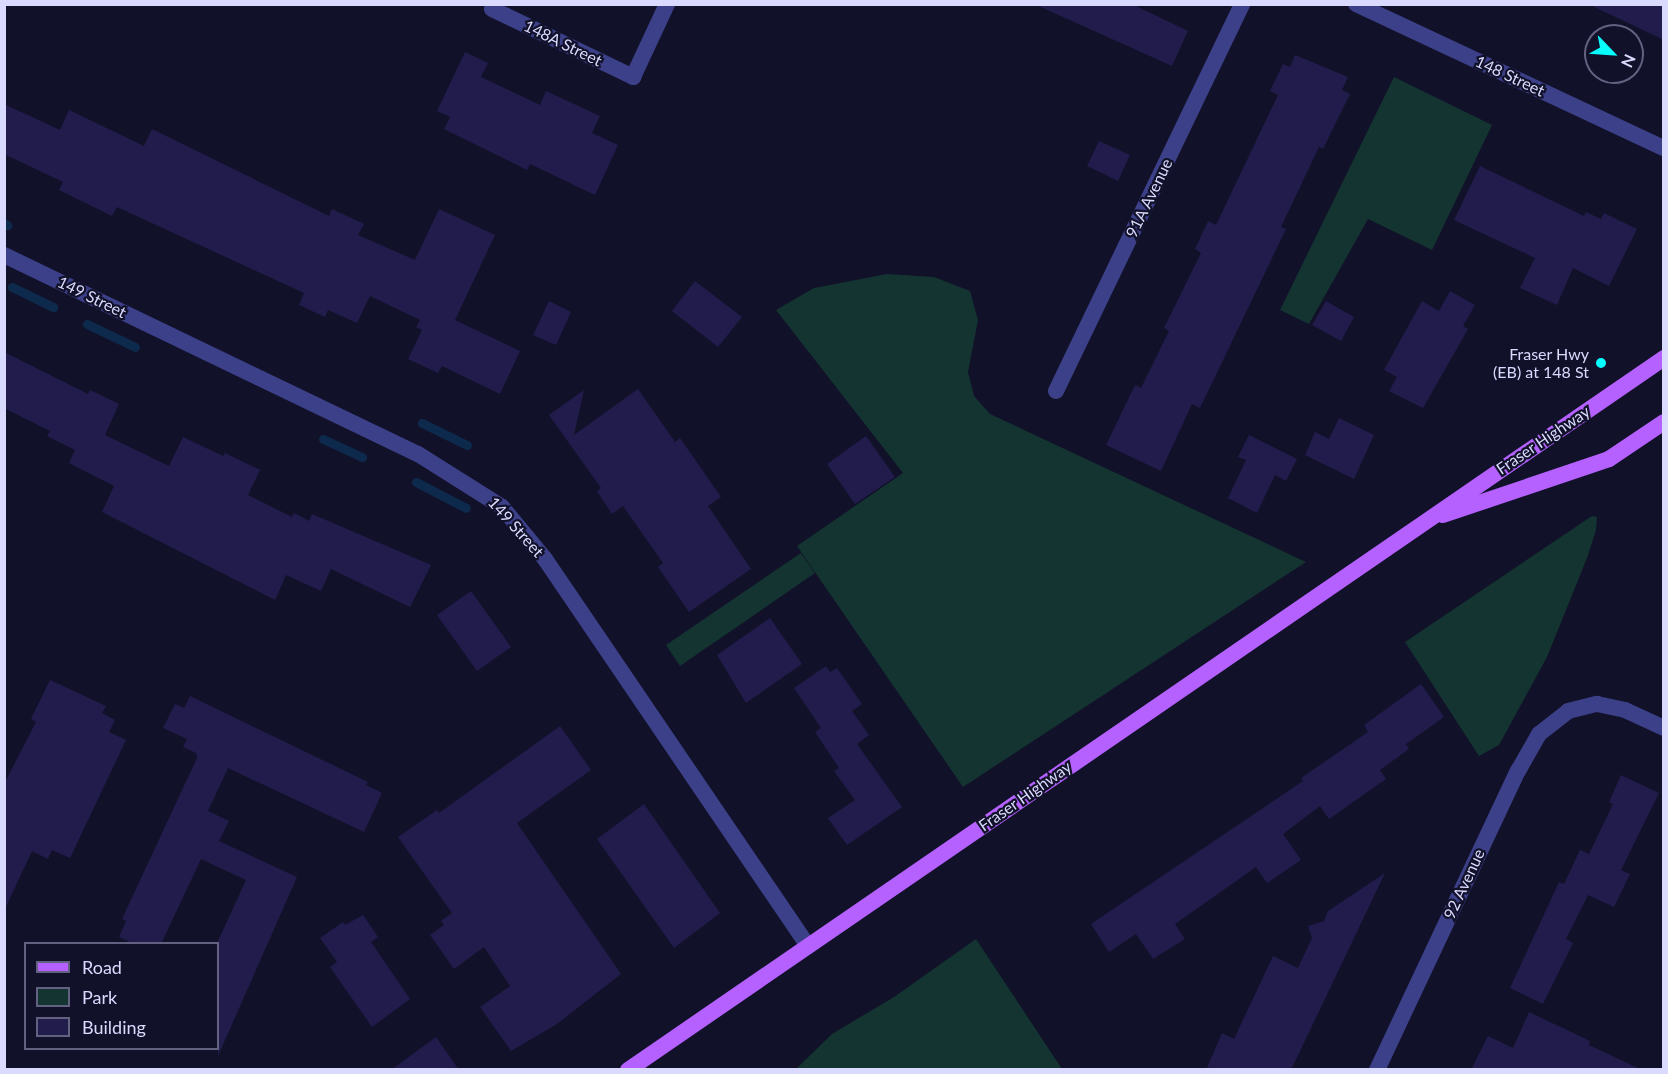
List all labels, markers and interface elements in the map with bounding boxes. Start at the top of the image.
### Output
street label: 148A Street [521,16,605,70]
north arrow [1584,24,1644,84]
text: N [1618,51,1640,71]
street label: 148 Street [1472,52,1548,100]
street label: 91A Avenue [1121,155,1177,241]
street label: 149 Street [55,272,129,322]
place label: Fraser Hwy (EB) at 148 St [1493,344,1589,382]
marker: Fraser Hwy (EB) at 148 St [1594,356,1608,370]
street label: Fraser Highway [1492,402,1594,478]
street label: 149 Street [484,493,548,561]
street label: Fraser Highway [975,757,1075,835]
street label: 92 Avenue [1439,846,1489,922]
legend [24,942,219,1050]
text: Road [82,956,122,978]
text: Park [82,986,117,1008]
text: Building [82,1016,146,1038]

